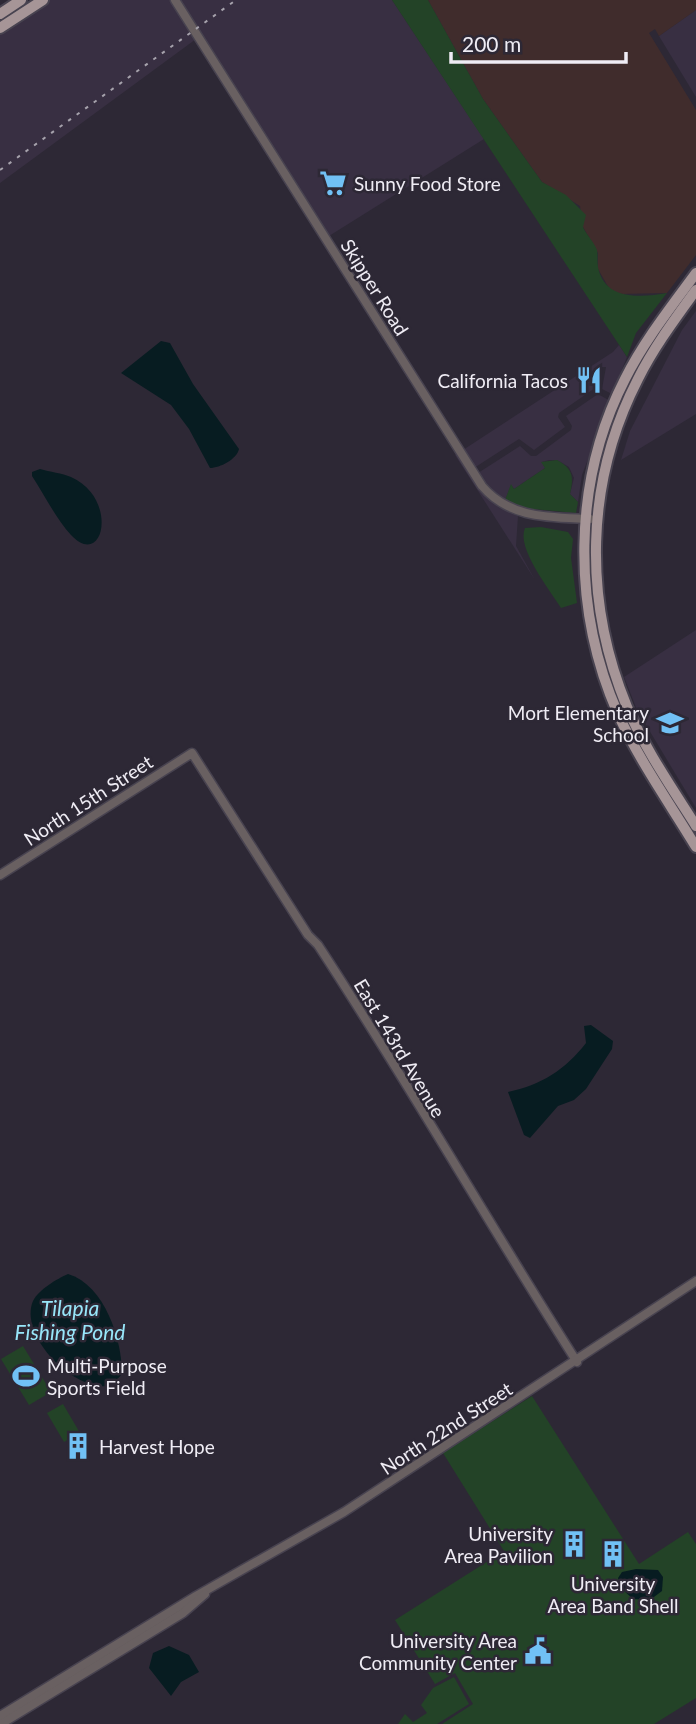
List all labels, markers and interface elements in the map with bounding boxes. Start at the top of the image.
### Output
scale bar [451,21,626,65]
text: 200 m [462,31,521,56]
supermarket icon: Sunny Food Store [318,168,348,198]
place label: Sunny Food Store [354,172,501,195]
street label: Skipper Road [336,235,414,339]
restaurant icon: California Tacos [574,365,604,395]
place label: California Tacos [437,369,568,392]
place label: Mort Elementary School [508,701,649,746]
school or university icon: Mort Elementary School [655,708,685,738]
street label: North 15th Street [19,750,157,850]
street label: East 143rd Avenue [350,975,450,1121]
water label: Tilapia Fishing Pond [15,1295,125,1344]
place label: Multi-Purpose Sports Field [47,1354,167,1399]
sports icon: Multi-Purpose Sports Field [11,1361,41,1391]
street label: North 22nd Street [376,1377,516,1479]
building icon: Harvest Hope [63,1431,93,1461]
place label: Harvest Hope [99,1435,215,1458]
place label: University Area Pavilion [444,1522,553,1567]
building icon: University Area Pavilion [559,1529,589,1559]
building icon: University Area Band Shell [598,1539,628,1569]
place label: University Area Band Shell [547,1572,679,1617]
place label: University Area Community Center [359,1629,517,1674]
public building icon: University Area Community Center [523,1636,553,1666]

